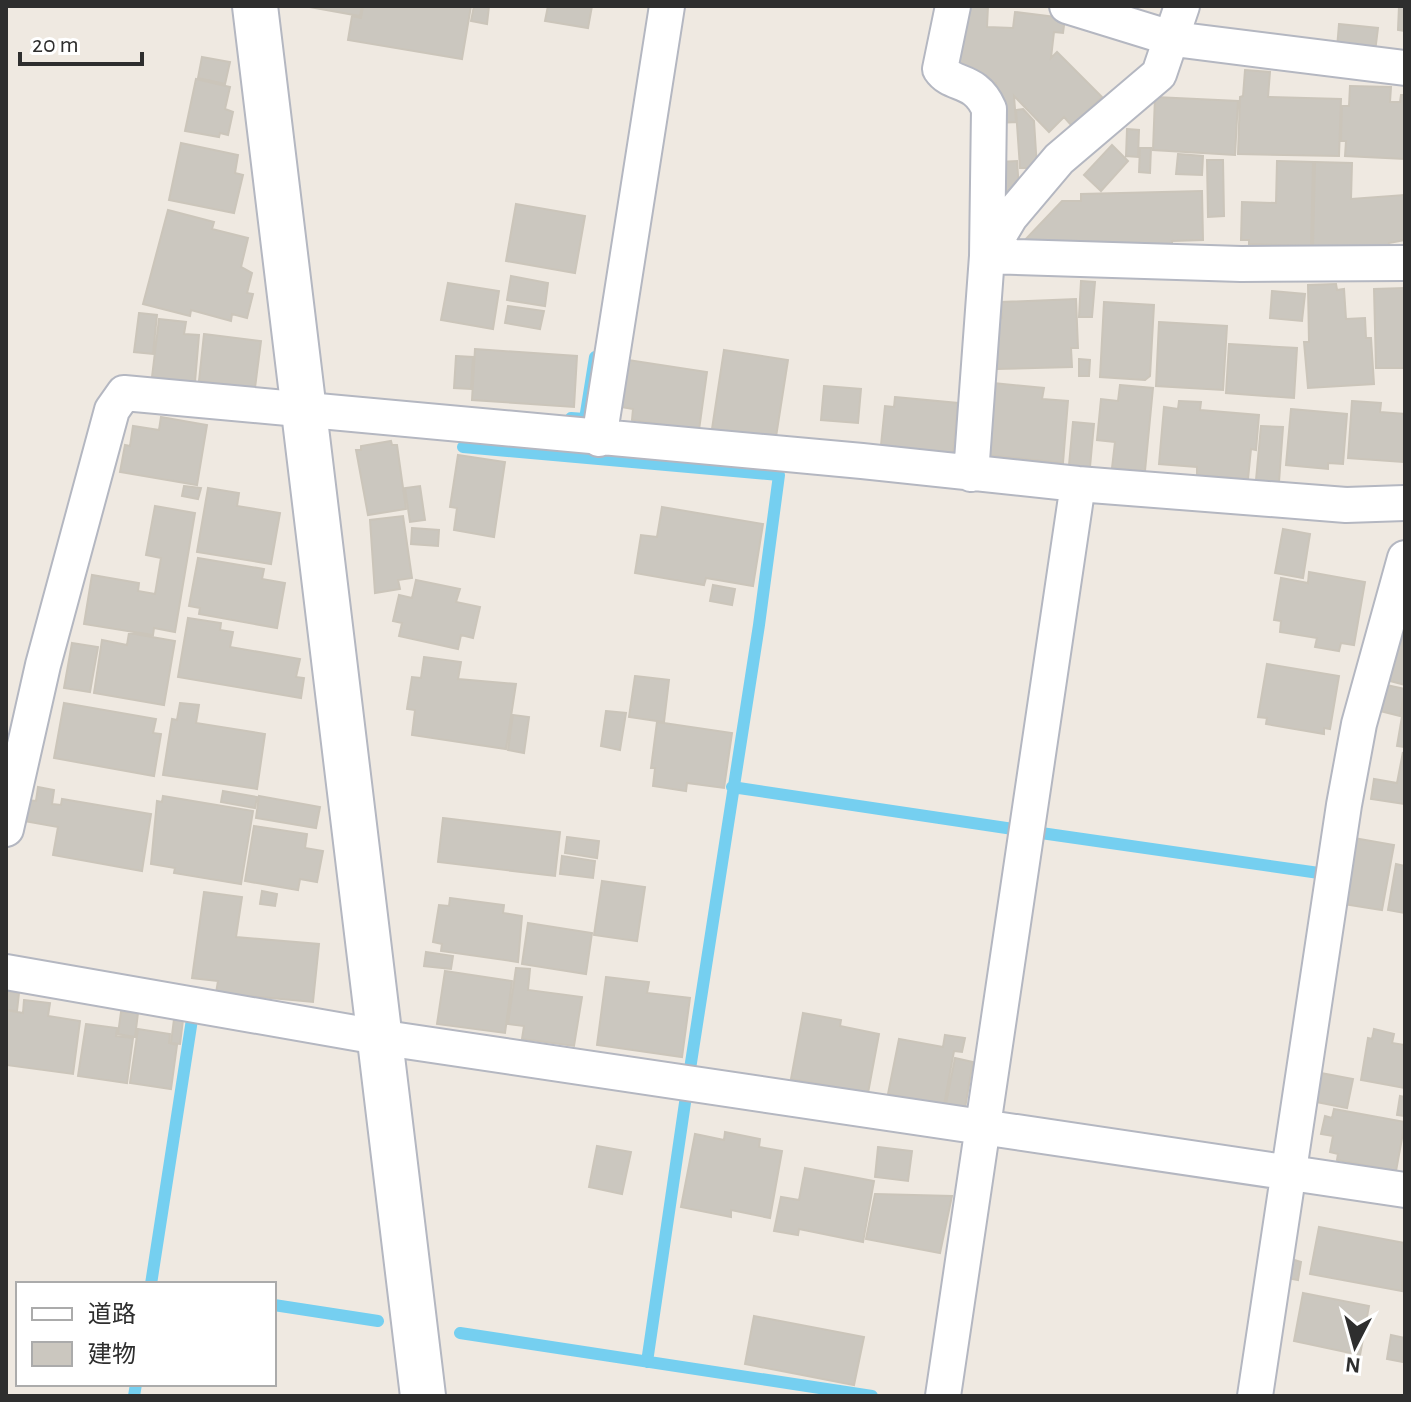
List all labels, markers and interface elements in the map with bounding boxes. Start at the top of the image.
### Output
scale bar [20,16,142,66]
text: 20 m [32,33,79,57]
legend [16,1282,276,1386]
text: 道路 [88,1301,136,1327]
north arrow [1315,1306,1395,1386]
text: 建物 [88,1342,136,1367]
text: N [1344,1353,1362,1377]

